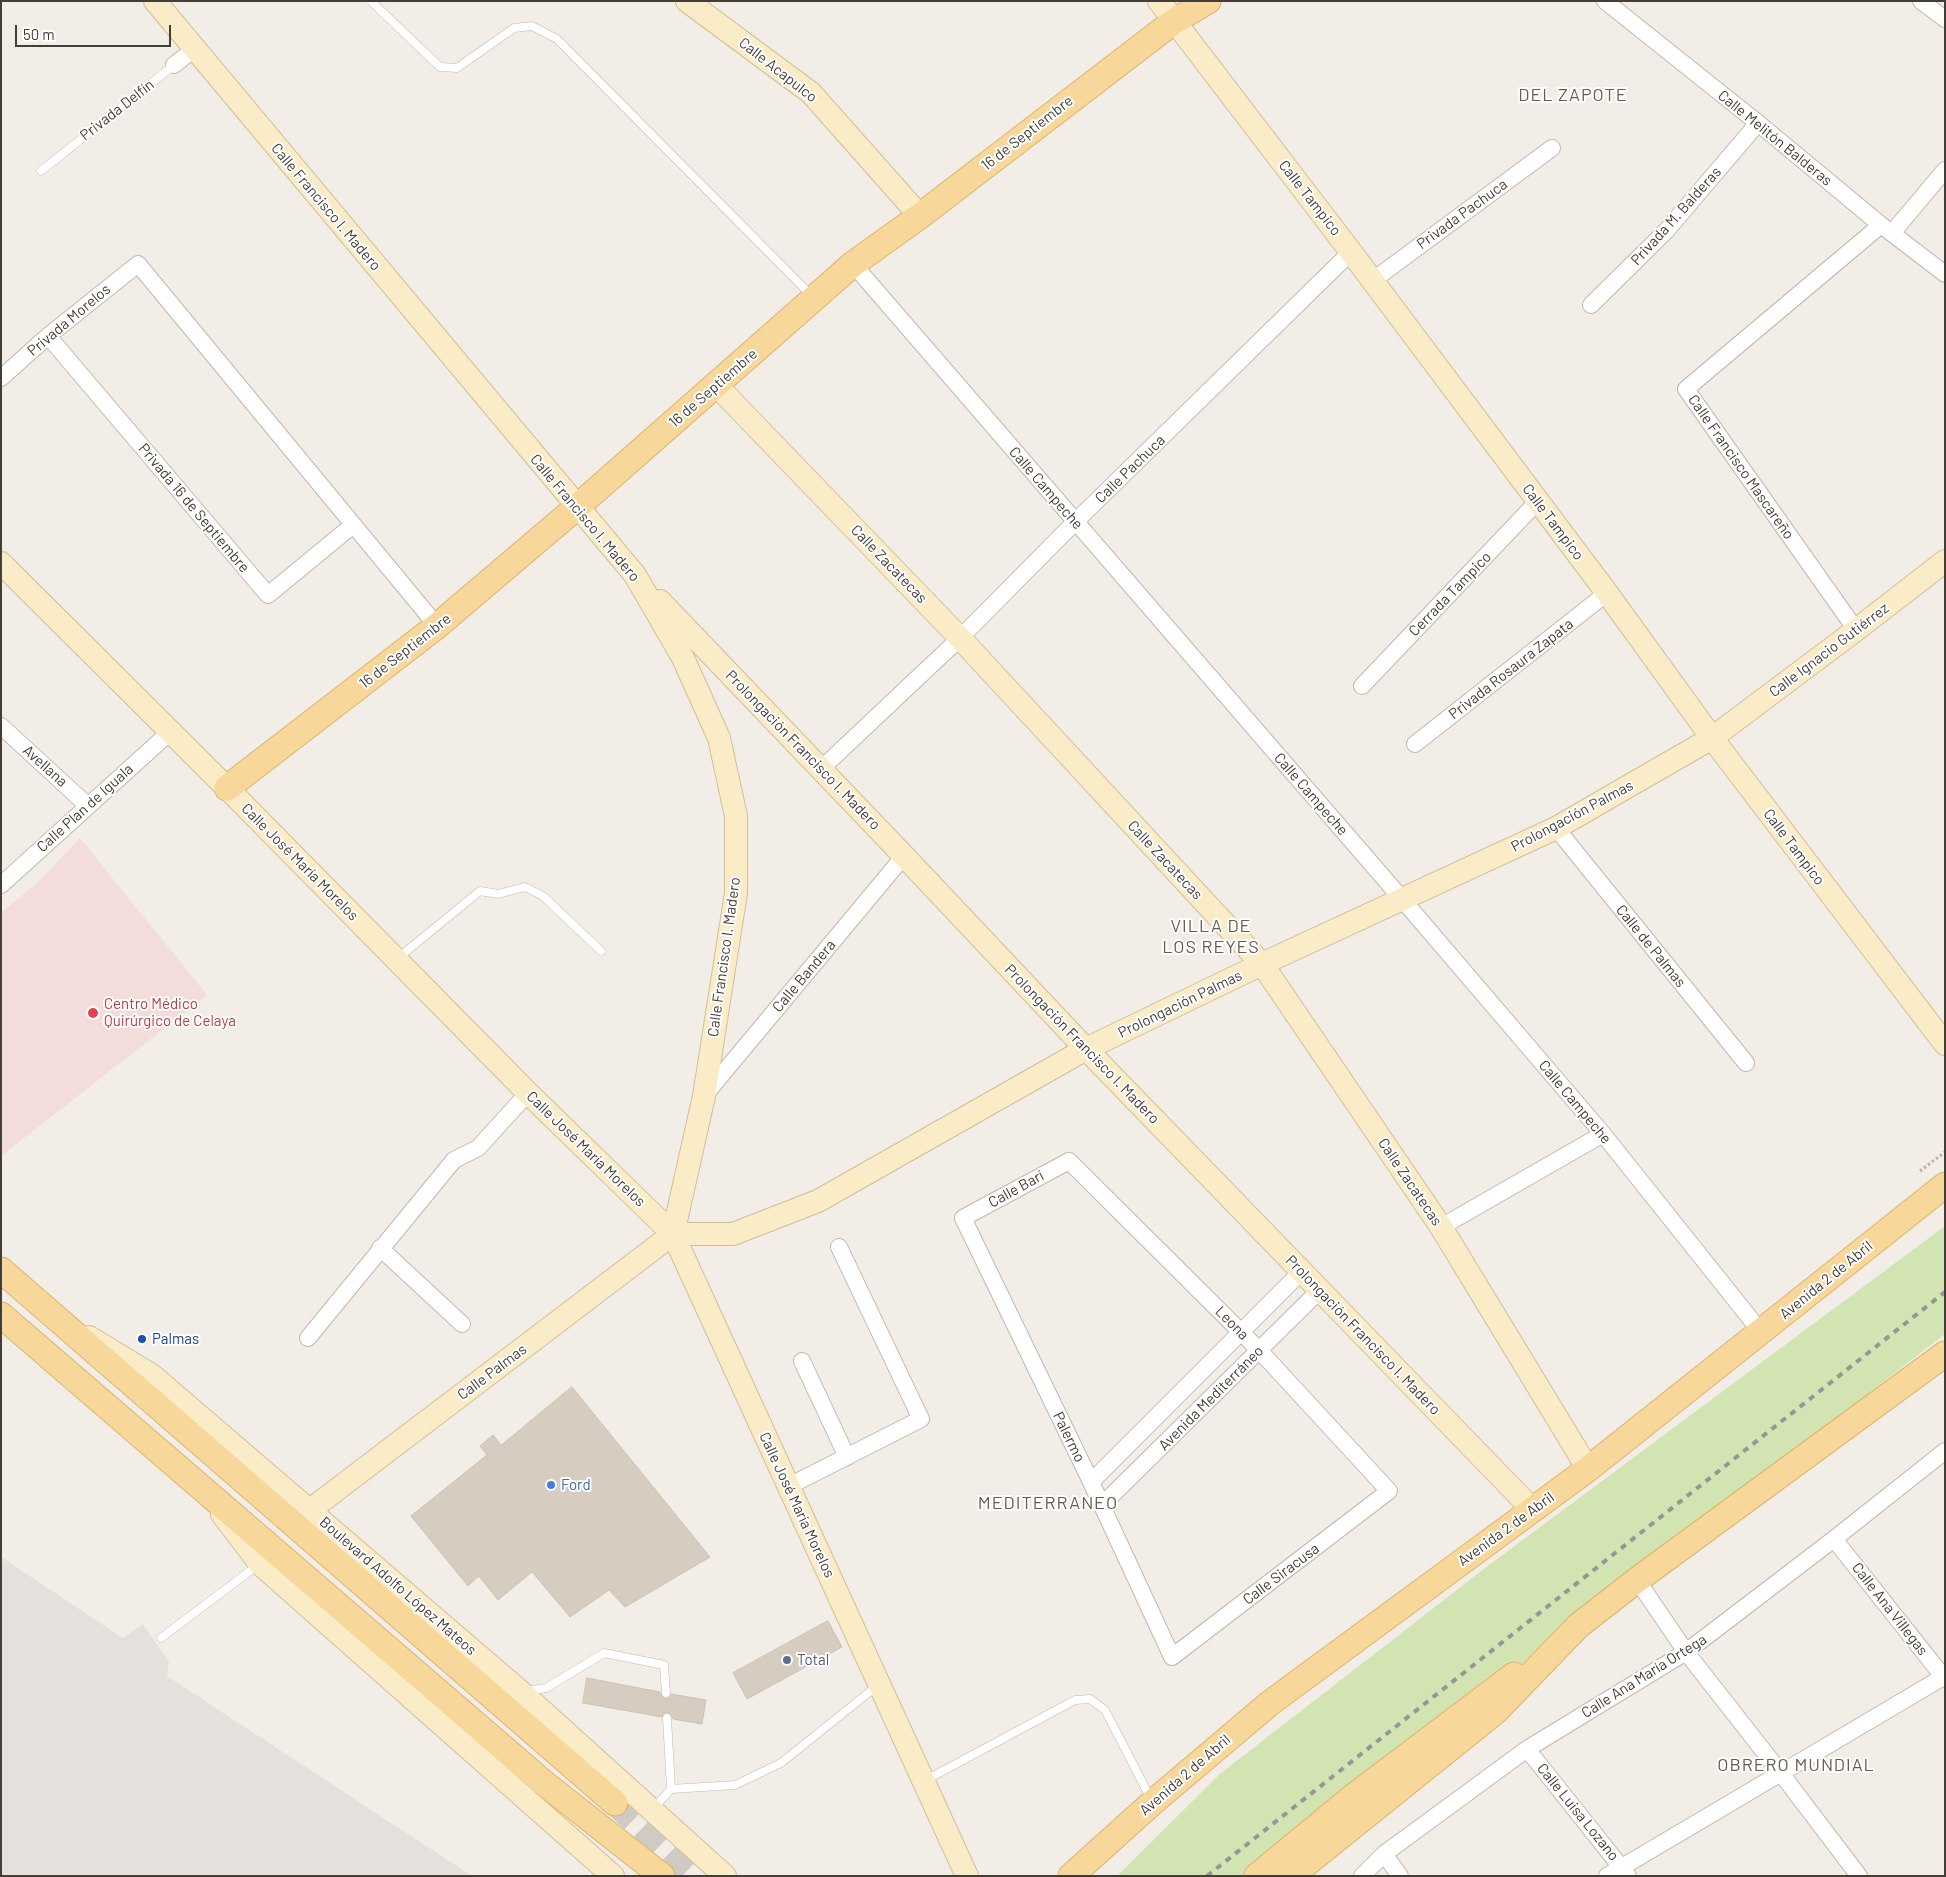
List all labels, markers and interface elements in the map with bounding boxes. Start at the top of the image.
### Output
scale bar [18,15,174,47]
text: 50 m [23,25,55,43]
street label: Calle Acapulco [735,34,821,106]
street label: Privada Delfín [76,76,158,144]
district label: DEL ZAPOTE [1517,84,1629,106]
street label: Calle Melitón Balderas [1714,86,1836,190]
street label: 16 de Septiembre [978,92,1076,174]
street label: Calle Francisco I. Madero [267,140,385,274]
street label: Calle Tampico [1275,157,1345,239]
street label: Privada M. Balderas [1627,163,1725,269]
street label: Privada Pachuca [1413,175,1511,253]
street label: Privada Morelos [24,280,114,360]
street label: 16 de Septiembre [665,345,761,431]
street label: Calle Francisco Mascareño [1684,391,1798,543]
street label: Calle Pachuca [1091,431,1169,507]
street label: Privada 16 de Septiembre [135,440,253,576]
street label: Calle Campeche [1005,443,1087,533]
street label: Calle Francisco I. Madero [526,451,644,585]
street label: Calle Tampico [1518,480,1588,564]
street label: Calle Zacatecas [847,521,931,607]
street label: Cerrada Tampico [1405,548,1495,640]
street label: Calle Ignacio Gutiérrez [1766,599,1892,701]
street label: 16 de Septiembre [356,610,454,692]
street label: Privada Rosaura Zapata [1445,615,1577,723]
street label: Prolongación Francisco I. Madero [722,666,884,834]
street label: Avellana [19,741,71,791]
street label: Calle Campeche [1270,749,1352,839]
street label: Calle Plan de Iguala [33,760,137,856]
street label: Prolongación Palmas [1508,776,1636,856]
street label: Calle José María Morelos [238,800,362,924]
street label: Calle Tampico [1759,805,1829,889]
street label: Calle Zacatecas [1124,817,1206,903]
street label: Calle Francisco I. Madero [704,876,744,1038]
street label: Calle de Palmas [1612,901,1690,991]
district label: VILLA DE LOS REYES [1161,915,1261,958]
street label: Calle Bandera [769,936,839,1016]
street label: Prolongación Francisco I. Madero [1001,960,1163,1128]
street label: Prolongación Palmas [1115,966,1245,1042]
place label: Centro Médico Quirúrgico de Celaya [104,995,236,1030]
marker: Centro Médico Quirúrgico de Celaya [86,1006,100,1020]
street label: Calle Campeche [1535,1057,1615,1147]
street label: Calle José María Morelos [523,1088,649,1210]
street label: Calle Zacatecas [1374,1135,1446,1229]
street label: Calle Barí [985,1167,1047,1211]
street label: Avenida 2 de Abril [1776,1237,1876,1323]
street label: Prolongación Francisco I. Madero [1282,1251,1444,1419]
street label: Leona [1211,1302,1253,1344]
place label: Palmas [152,1330,199,1348]
marker: Palmas [136,1333,148,1345]
street label: Calle Palmas [454,1340,530,1404]
street label: Avenida Mediterráneo [1155,1342,1267,1454]
street label: Palermo [1049,1409,1089,1465]
street label: Calle José María Morelos [755,1429,839,1581]
place label: Ford [561,1476,591,1494]
marker: Ford [545,1479,557,1491]
street label: Avenida 2 de Abril [1454,1488,1558,1570]
district label: MEDITERRANEO [976,1492,1120,1514]
street label: Boulevard Adolfo López Mateos [316,1513,480,1659]
street label: Calle Siracusa [1239,1539,1323,1609]
street label: Calle Ana Villegas [1848,1559,1932,1659]
street label: Calle Ana María Ortega [1578,1630,1710,1722]
place label: Total [797,1651,829,1669]
marker: Total [781,1654,793,1666]
street label: Avenida 2 de Abril [1136,1731,1234,1819]
district label: OBRERO MUNDIAL [1715,1754,1877,1776]
street label: Calle Luisa Lozano [1533,1760,1623,1864]

